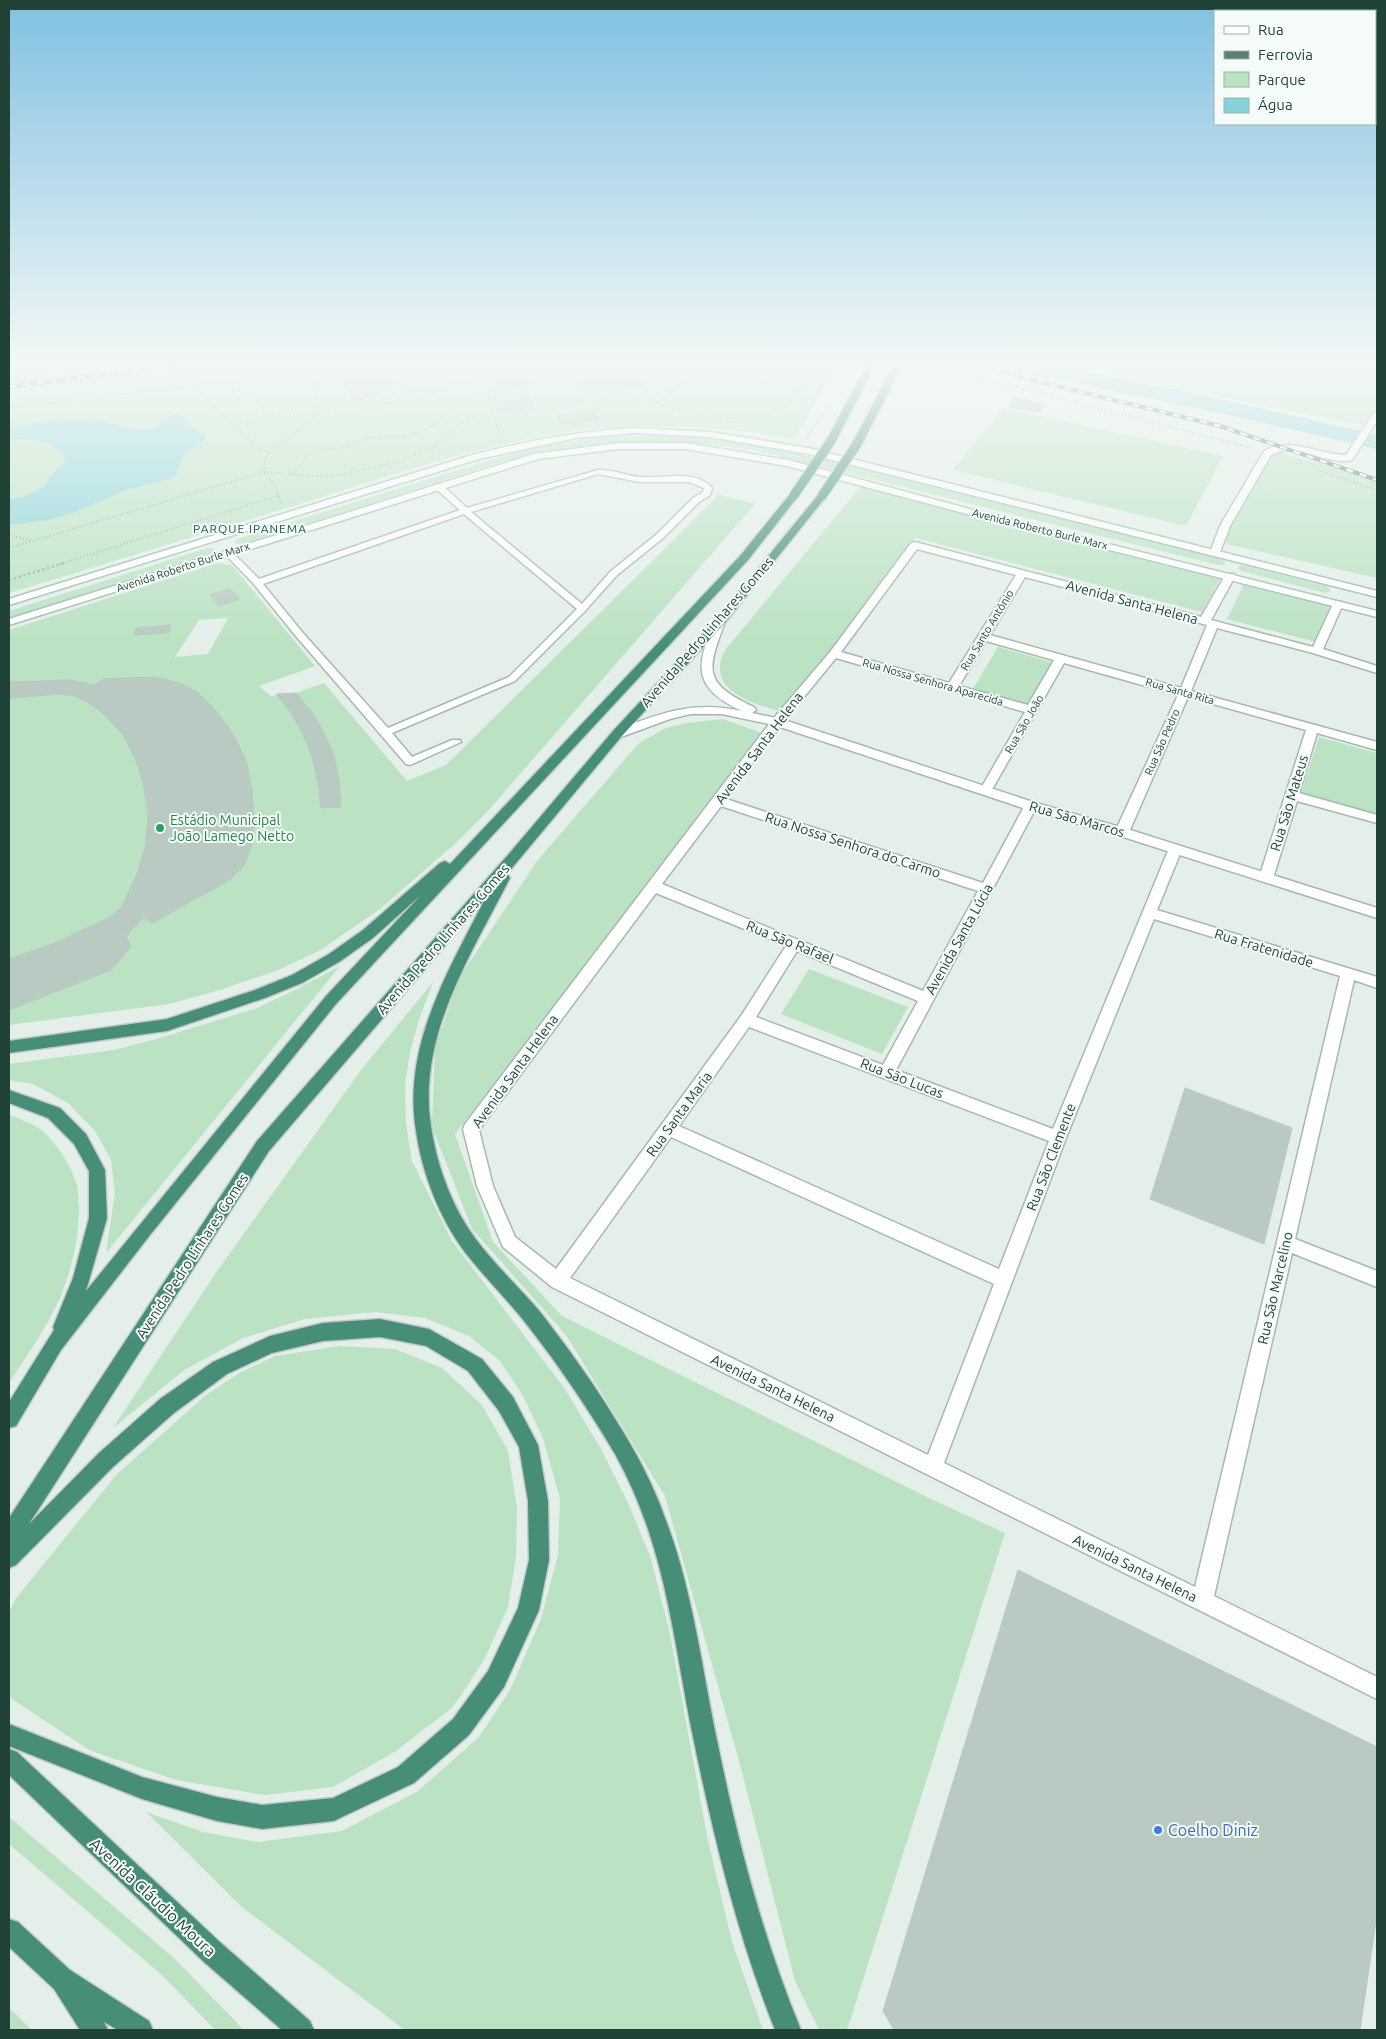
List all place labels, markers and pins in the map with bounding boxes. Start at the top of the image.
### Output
place label: Estádio Municipal João Lamego Netto [170,812,294,844]
marker: Estádio Municipal João Lamego Netto [154,822,166,834]
place label: Coelho Diniz [1168,1821,1258,1839]
marker: Coelho Diniz [1152,1824,1164,1836]

